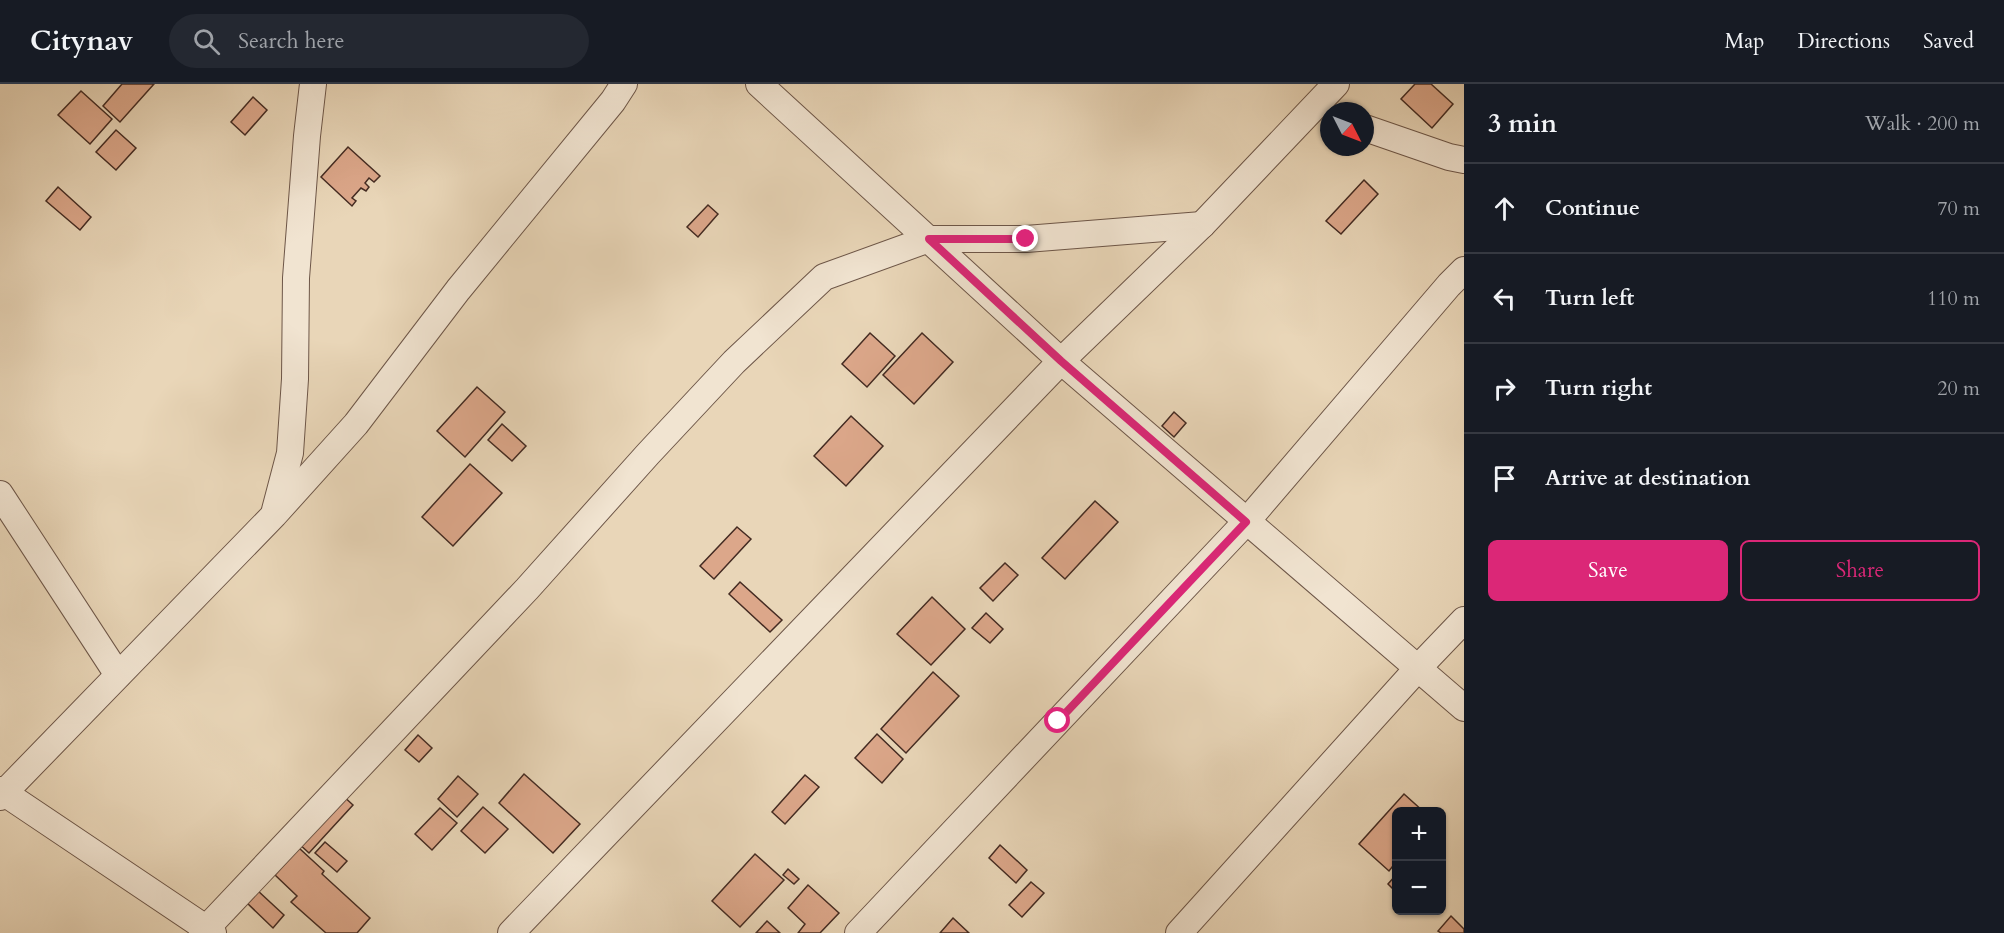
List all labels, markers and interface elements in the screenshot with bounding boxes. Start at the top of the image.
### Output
search box [169,14,589,68]
text: Citynav [30,22,133,60]
icon: search [190,25,223,58]
text: Search here [238,26,345,56]
text: Map [1724,27,1764,56]
text: Directions [1797,27,1890,56]
text: Saved [1923,27,1974,56]
north arrow [1320,102,1374,156]
text: 3 min [1488,106,1557,141]
text: Walk · 200 m [1865,110,1980,137]
icon: ahead [1488,192,1521,225]
text: Continue [1545,193,1640,223]
text: 70 m [1937,195,1980,222]
route end [1012,225,1038,251]
icon: left [1488,282,1521,315]
text: Turn left [1545,283,1634,313]
text: 110 m [1927,285,1980,312]
icon: right [1488,372,1521,405]
text: Turn right [1545,373,1652,403]
text: 20 m [1937,375,1980,402]
icon: arrive [1488,462,1521,495]
text: Arrive at destination [1545,463,1750,493]
button: Save [1488,540,1728,601]
button: Share [1740,540,1980,601]
route start [1044,707,1070,733]
map controls [1392,807,1446,915]
button: + [1392,807,1446,861]
button: − [1392,861,1446,915]

